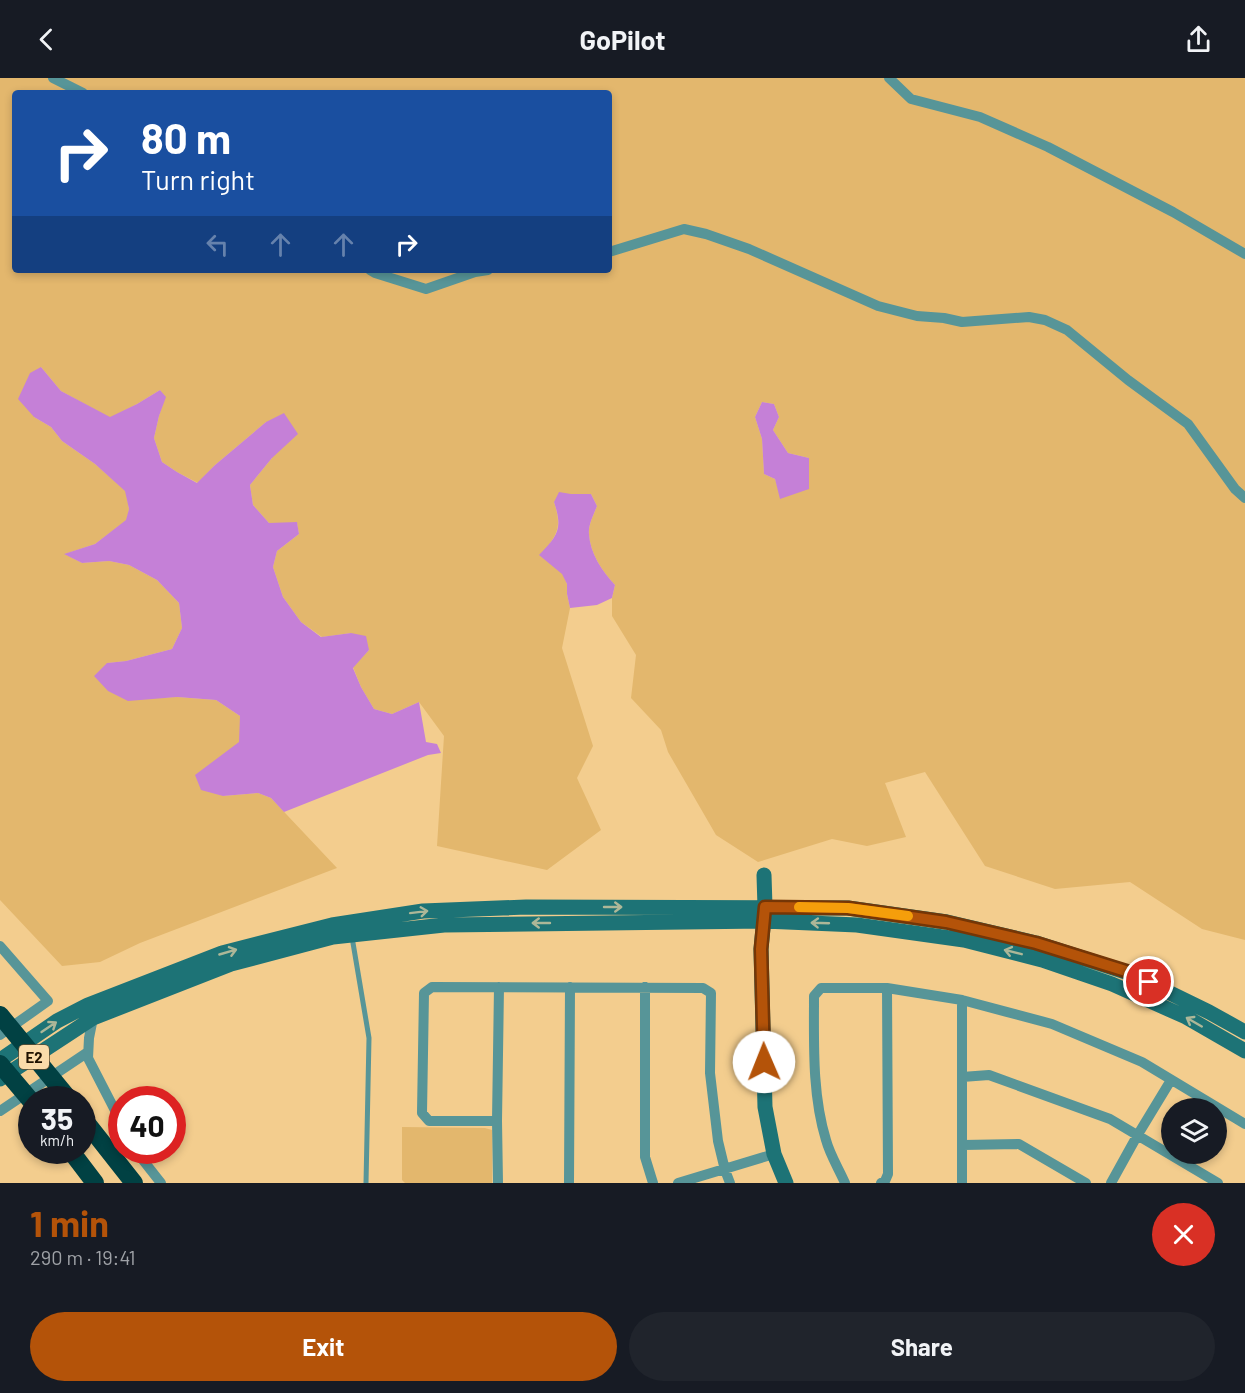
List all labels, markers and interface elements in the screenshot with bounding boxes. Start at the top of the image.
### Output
icon: back [30,23,63,56]
text: GoPilot [579,23,666,55]
icon: share [1182,23,1215,56]
text: 80 m [141,112,231,162]
icon: right [42,114,120,192]
text: Turn right [141,163,255,195]
icon: left [201,228,234,261]
icon: ahead [264,228,297,261]
icon: ahead [327,228,360,261]
icon: right [390,228,423,261]
one-way arrow [603,901,623,913]
one-way arrow [408,906,428,917]
one-way arrow [532,918,552,929]
one-way arrow [811,918,831,929]
one-way arrow [218,946,237,957]
one-way arrow [1003,946,1022,958]
pin [1123,956,1174,1007]
icon: arrive [1132,965,1165,998]
one-way arrow [1186,1015,1203,1027]
one-way arrow [40,1021,56,1033]
position arrow [732,1030,796,1094]
road number: E2 [19,1045,49,1069]
speed limit sign: 40 [108,1086,186,1164]
map controls [1161,1098,1227,1164]
button: layers [1161,1098,1227,1164]
text: 35 [41,1100,73,1136]
text: km/h [40,1131,74,1149]
text: 1 min [30,1201,109,1244]
button: close [1152,1203,1215,1266]
text: 290 m · 19:41 [30,1245,136,1269]
button: Exit [30,1312,617,1381]
button: Share [629,1312,1215,1381]

